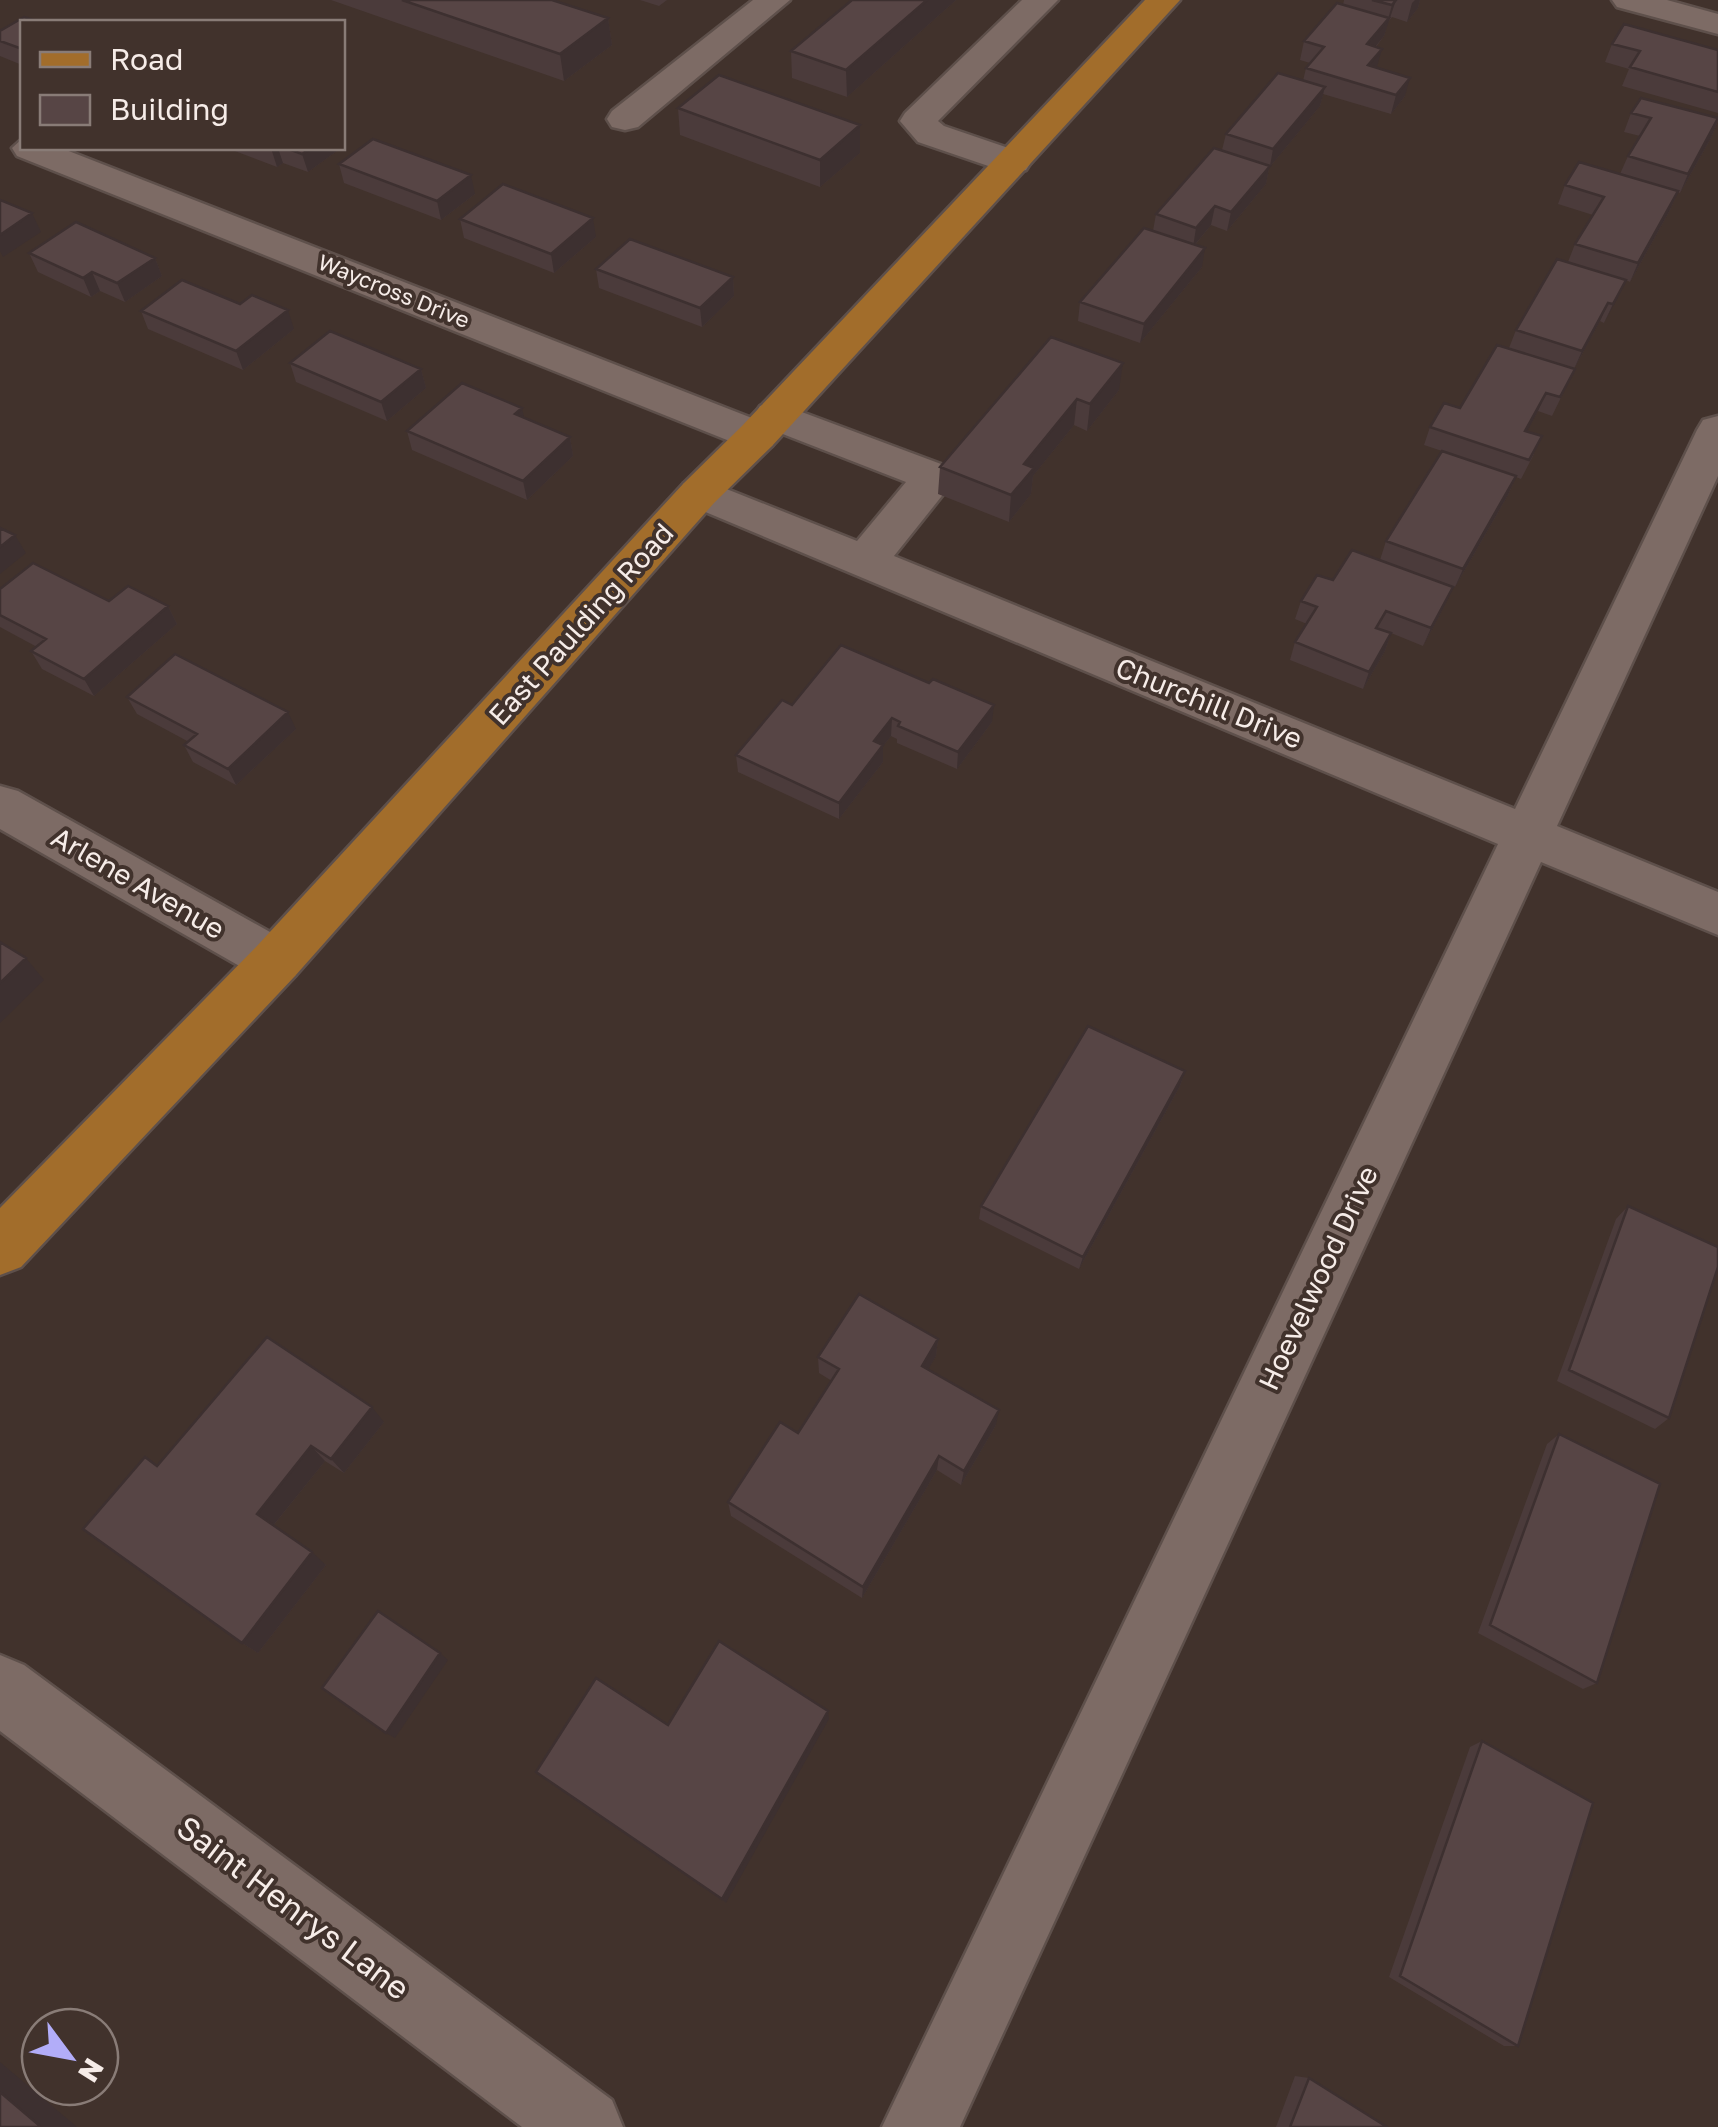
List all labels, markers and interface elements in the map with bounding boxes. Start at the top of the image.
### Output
legend [20,20,345,150]
text: Road [110,41,184,77]
text: Building [110,91,229,127]
street label: Waycross Drive [314,248,474,333]
street label: East Paulding Road [481,516,680,731]
street label: Churchill Drive [1111,650,1307,755]
street label: Arlene Avenue [46,820,230,945]
street label: Hoevelwood Drive [1251,1161,1384,1395]
street label: Saint Henrys Lane [170,1807,417,2007]
north arrow [20,2007,120,2107]
text: N [72,2053,111,2088]

